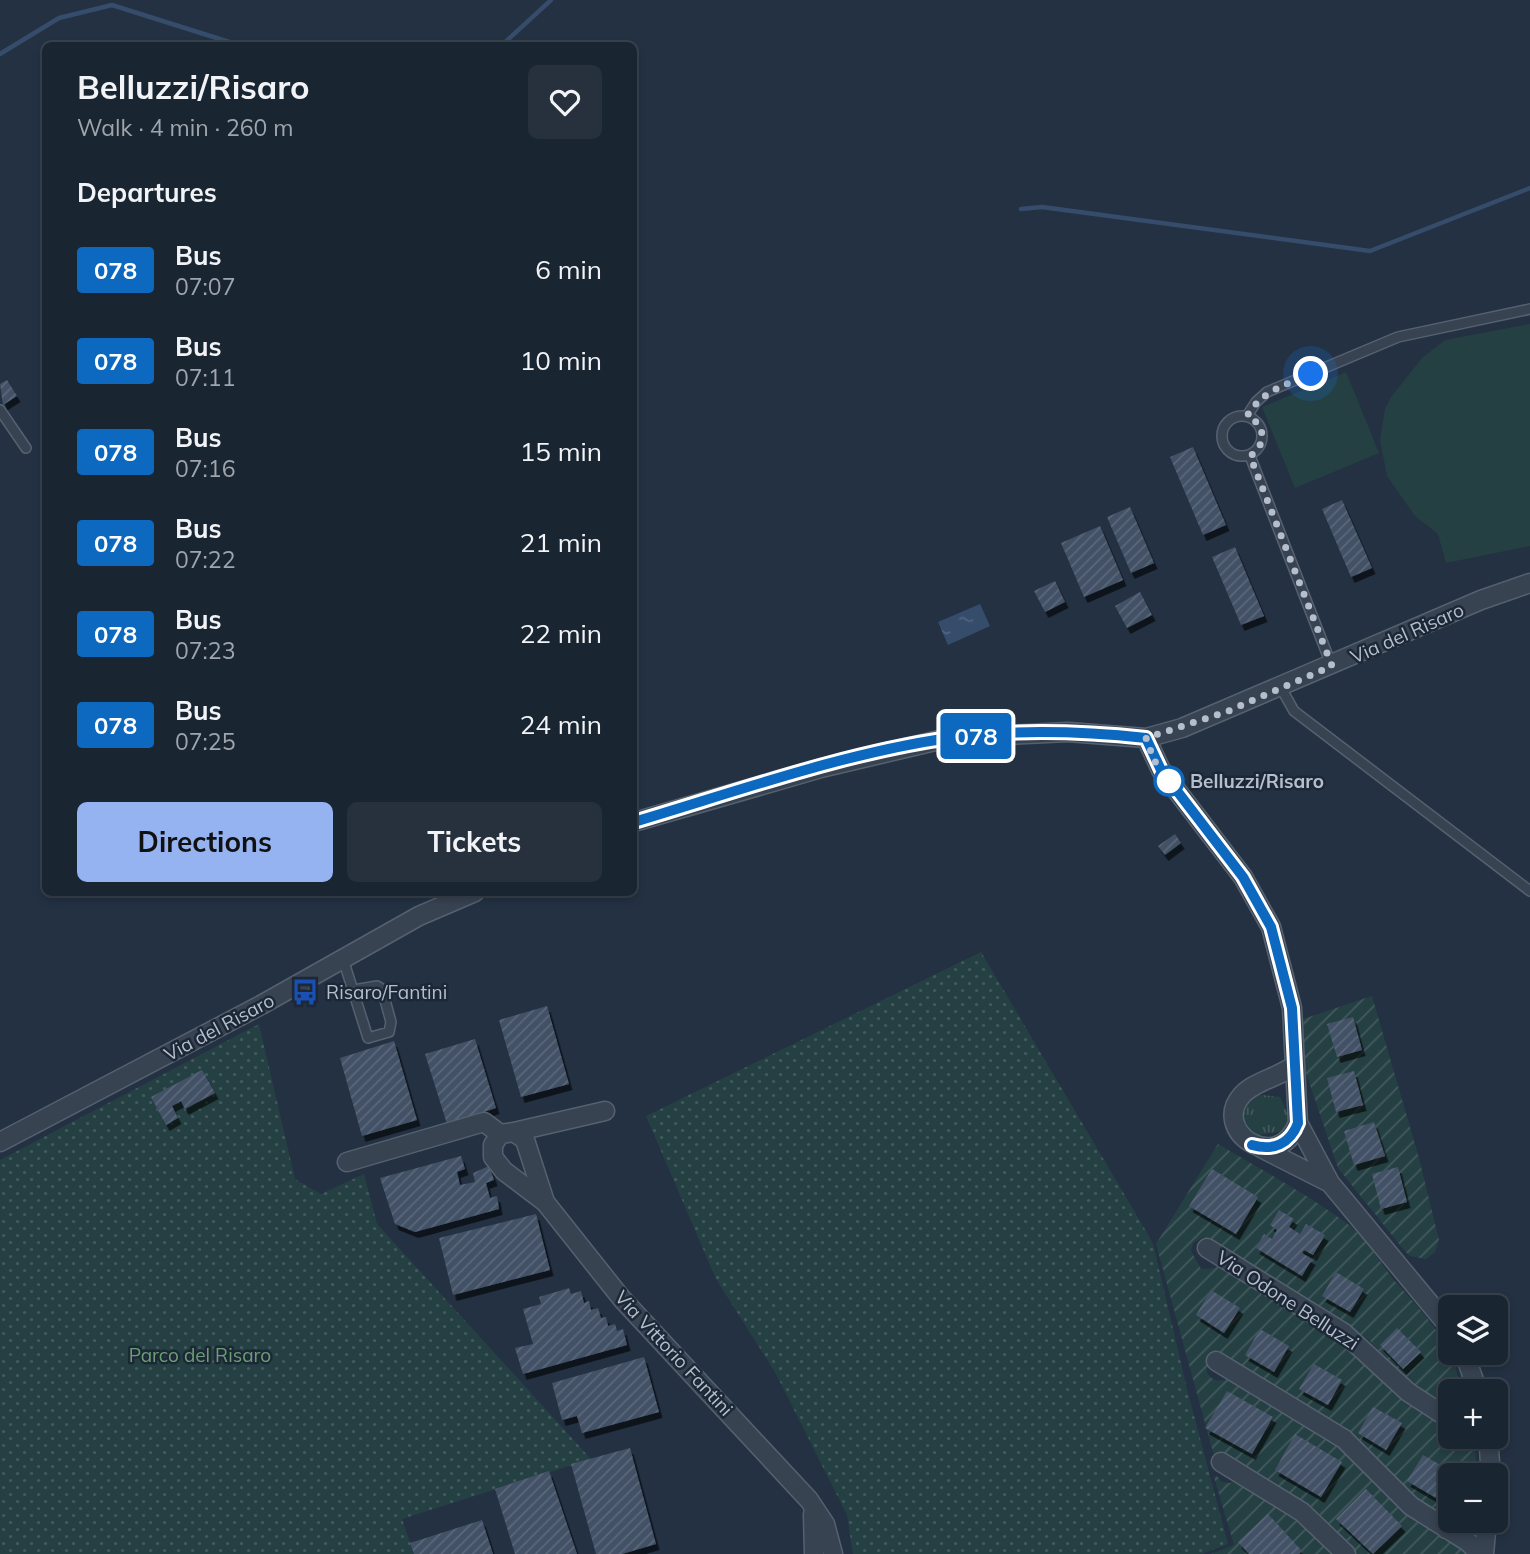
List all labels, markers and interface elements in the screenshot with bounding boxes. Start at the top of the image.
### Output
button: heart [528,65,602,139]
text: Belluzzi/Risaro [77,66,310,107]
text: Walk · 4 min · 260 m [77,113,294,142]
text: Departures [77,176,217,209]
text: Bus [175,239,221,272]
text: 6 min [535,253,602,286]
text: 078 [94,255,137,285]
text: 07:07 [175,272,235,301]
text: Bus [175,330,221,363]
text: 10 min [520,344,602,377]
text: 078 [94,346,137,376]
your location [1293,356,1328,391]
text: 07:11 [175,363,235,392]
text: Bus [175,421,221,454]
text: 15 min [520,435,602,468]
text: 078 [94,437,137,467]
text: 07:16 [175,454,235,483]
text: Bus [175,512,221,545]
text: 21 min [520,526,602,559]
text: 078 [94,528,137,558]
text: 07:22 [175,545,235,574]
street label: Via del Risaro [1347,597,1467,669]
text: Bus [175,603,221,636]
text: 22 min [520,617,602,650]
text: 078 [94,619,137,649]
text: 07:23 [175,636,235,665]
text: Bus [175,694,221,727]
text: 24 min [520,708,602,741]
text: 078 [94,710,137,740]
line badge: 078 [936,713,1016,759]
text: 078 [954,721,998,751]
text: 07:25 [175,727,235,756]
marker: Belluzzi/Risaro [1154,766,1184,796]
place label: Belluzzi/Risaro [1190,769,1324,793]
button: Directions [77,802,333,882]
button: Tickets [347,802,602,882]
bus stop icon: Risaro/Fantini [290,977,320,1007]
place label: Risaro/Fantini [326,980,447,1004]
street label: Via del Risaro [160,988,278,1066]
street label: Via Odone Belluzzi [1212,1245,1364,1355]
street label: Via Vittorio Fantini [610,1285,738,1421]
map controls [1438,1295,1508,1533]
button: layers [1438,1295,1508,1365]
park label: Parco del Risaro [129,1343,271,1367]
button: + [1438,1379,1508,1449]
button: − [1438,1463,1508,1533]

